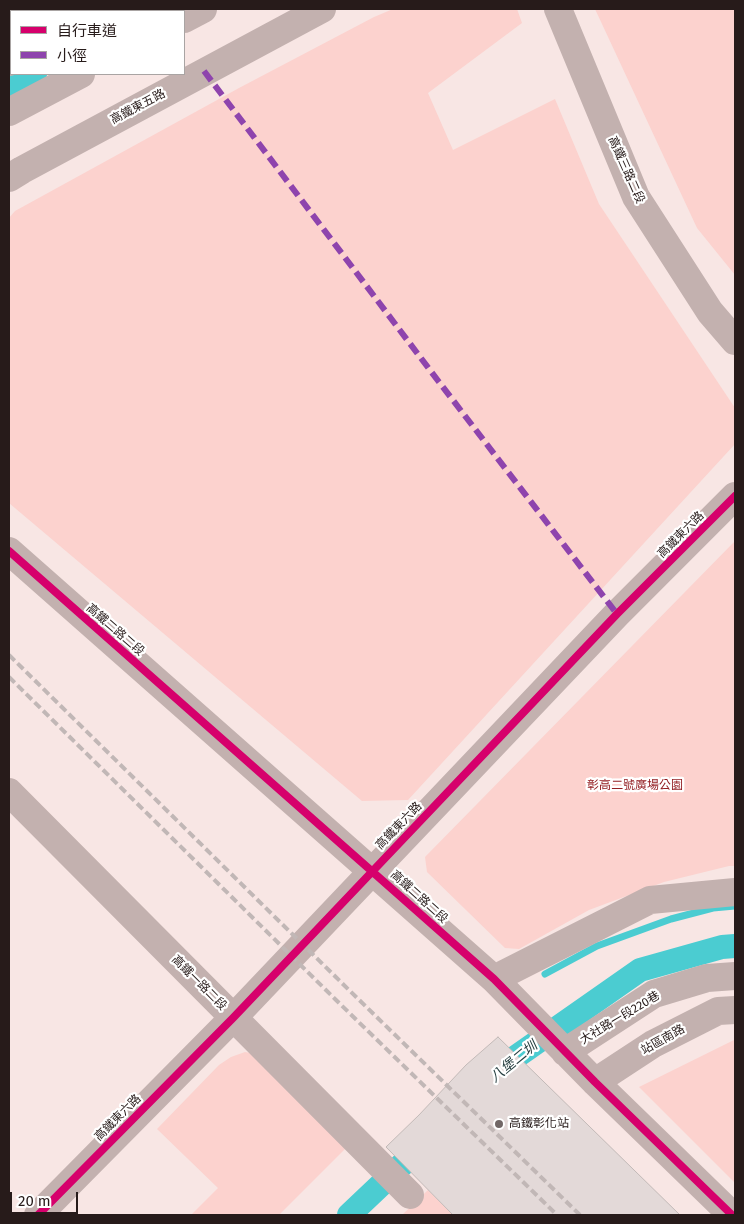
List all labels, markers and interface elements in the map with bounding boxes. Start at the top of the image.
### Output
legend [10,10,185,75]
text: 自行車道 [57,22,117,40]
text: 小徑 [57,47,87,65]
street label: 高鐵東五路 [108,87,168,127]
street label: 高鐵三路二段 [605,134,647,206]
street label: 高鐵東六路 [655,509,707,561]
street label: 高鐵二路二段 [83,601,147,659]
park label: 彰高二號廣場公園 [587,779,683,793]
street label: 高鐵東六路 [373,799,425,853]
street label: 高鐵二路二段 [387,868,451,926]
street label: 高鐵一路二段 [168,952,230,1014]
street label: 大社路一段220巷 [577,989,663,1047]
street label: 站區南路 [639,1022,687,1058]
water label: 八堡二圳 [487,1038,541,1086]
street label: 高鐵東六路 [92,1092,144,1144]
place label: 高鐵彰化站 [509,1117,569,1131]
marker: 高鐵彰化站 [493,1118,505,1130]
scale bar [12,1182,80,1214]
text: 20 m [18,1192,51,1210]

